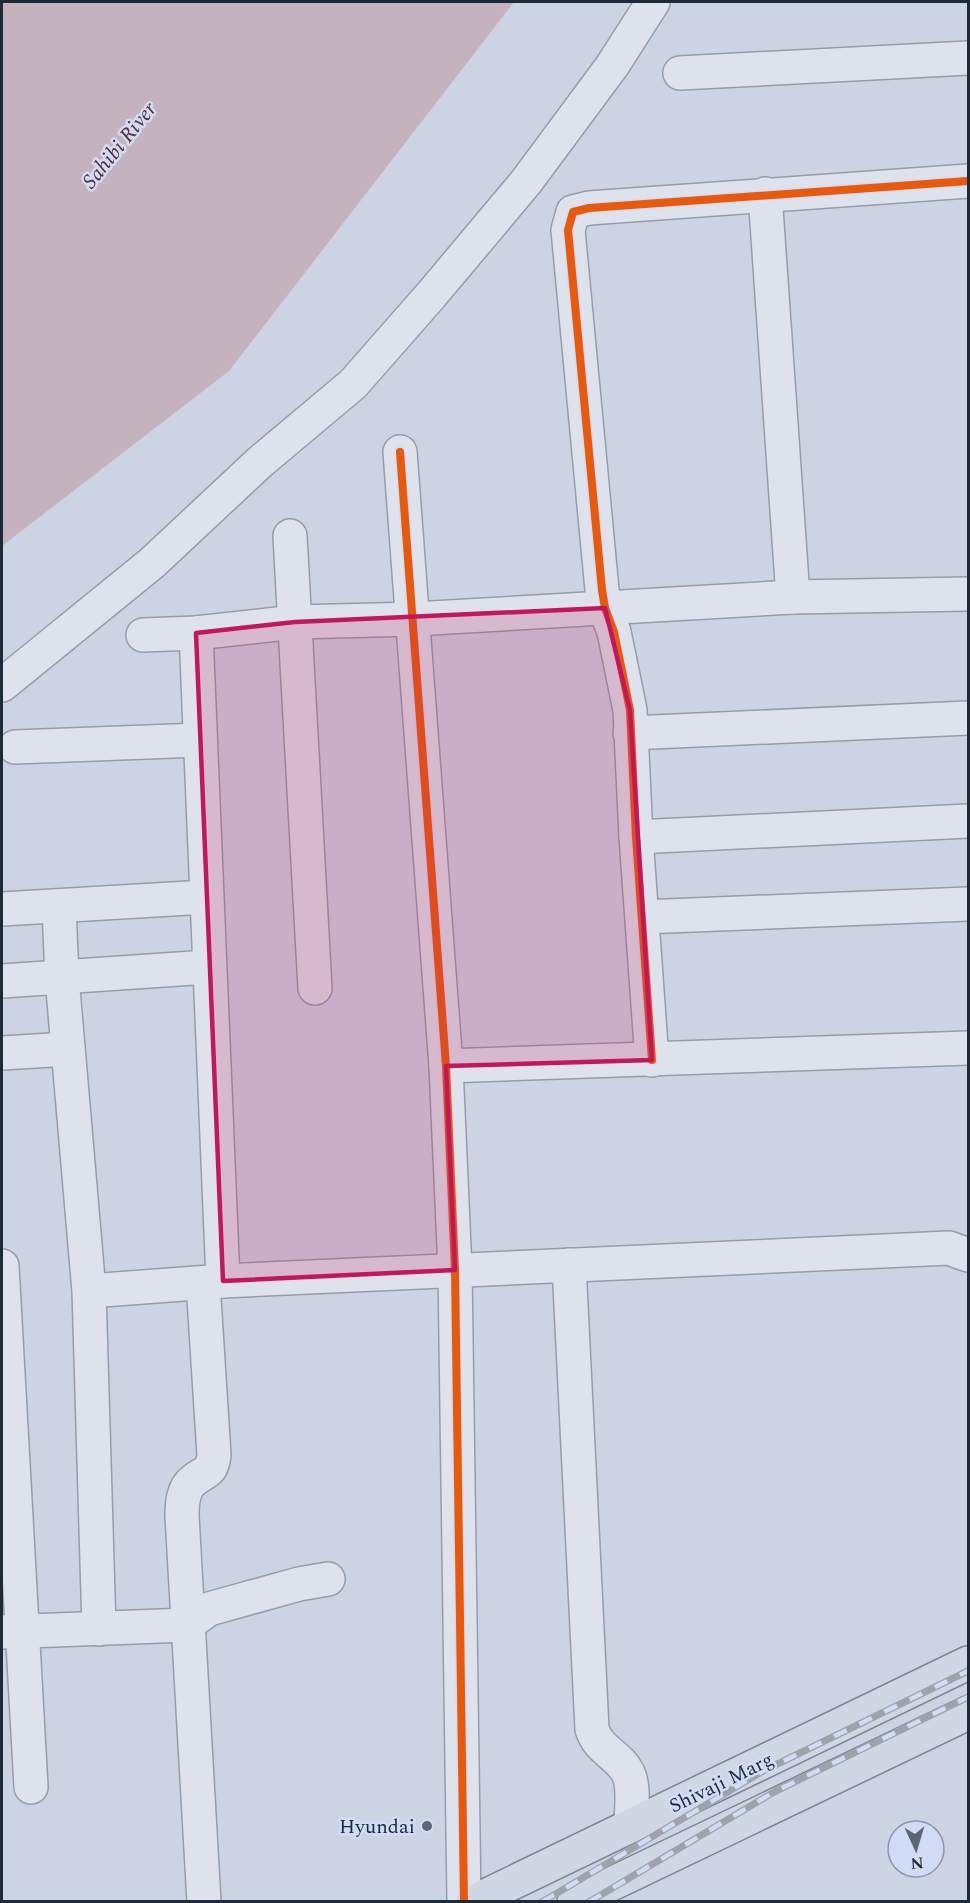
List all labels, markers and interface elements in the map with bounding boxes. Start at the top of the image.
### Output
water label: Sahibi River [75,95,165,196]
street label: Shivaji Marg [664,1745,779,1821]
place label: Hyundai [339,1812,415,1842]
marker: Hyundai [420,1819,434,1833]
north arrow [886,1819,946,1879]
text: N [910,1851,924,1875]

